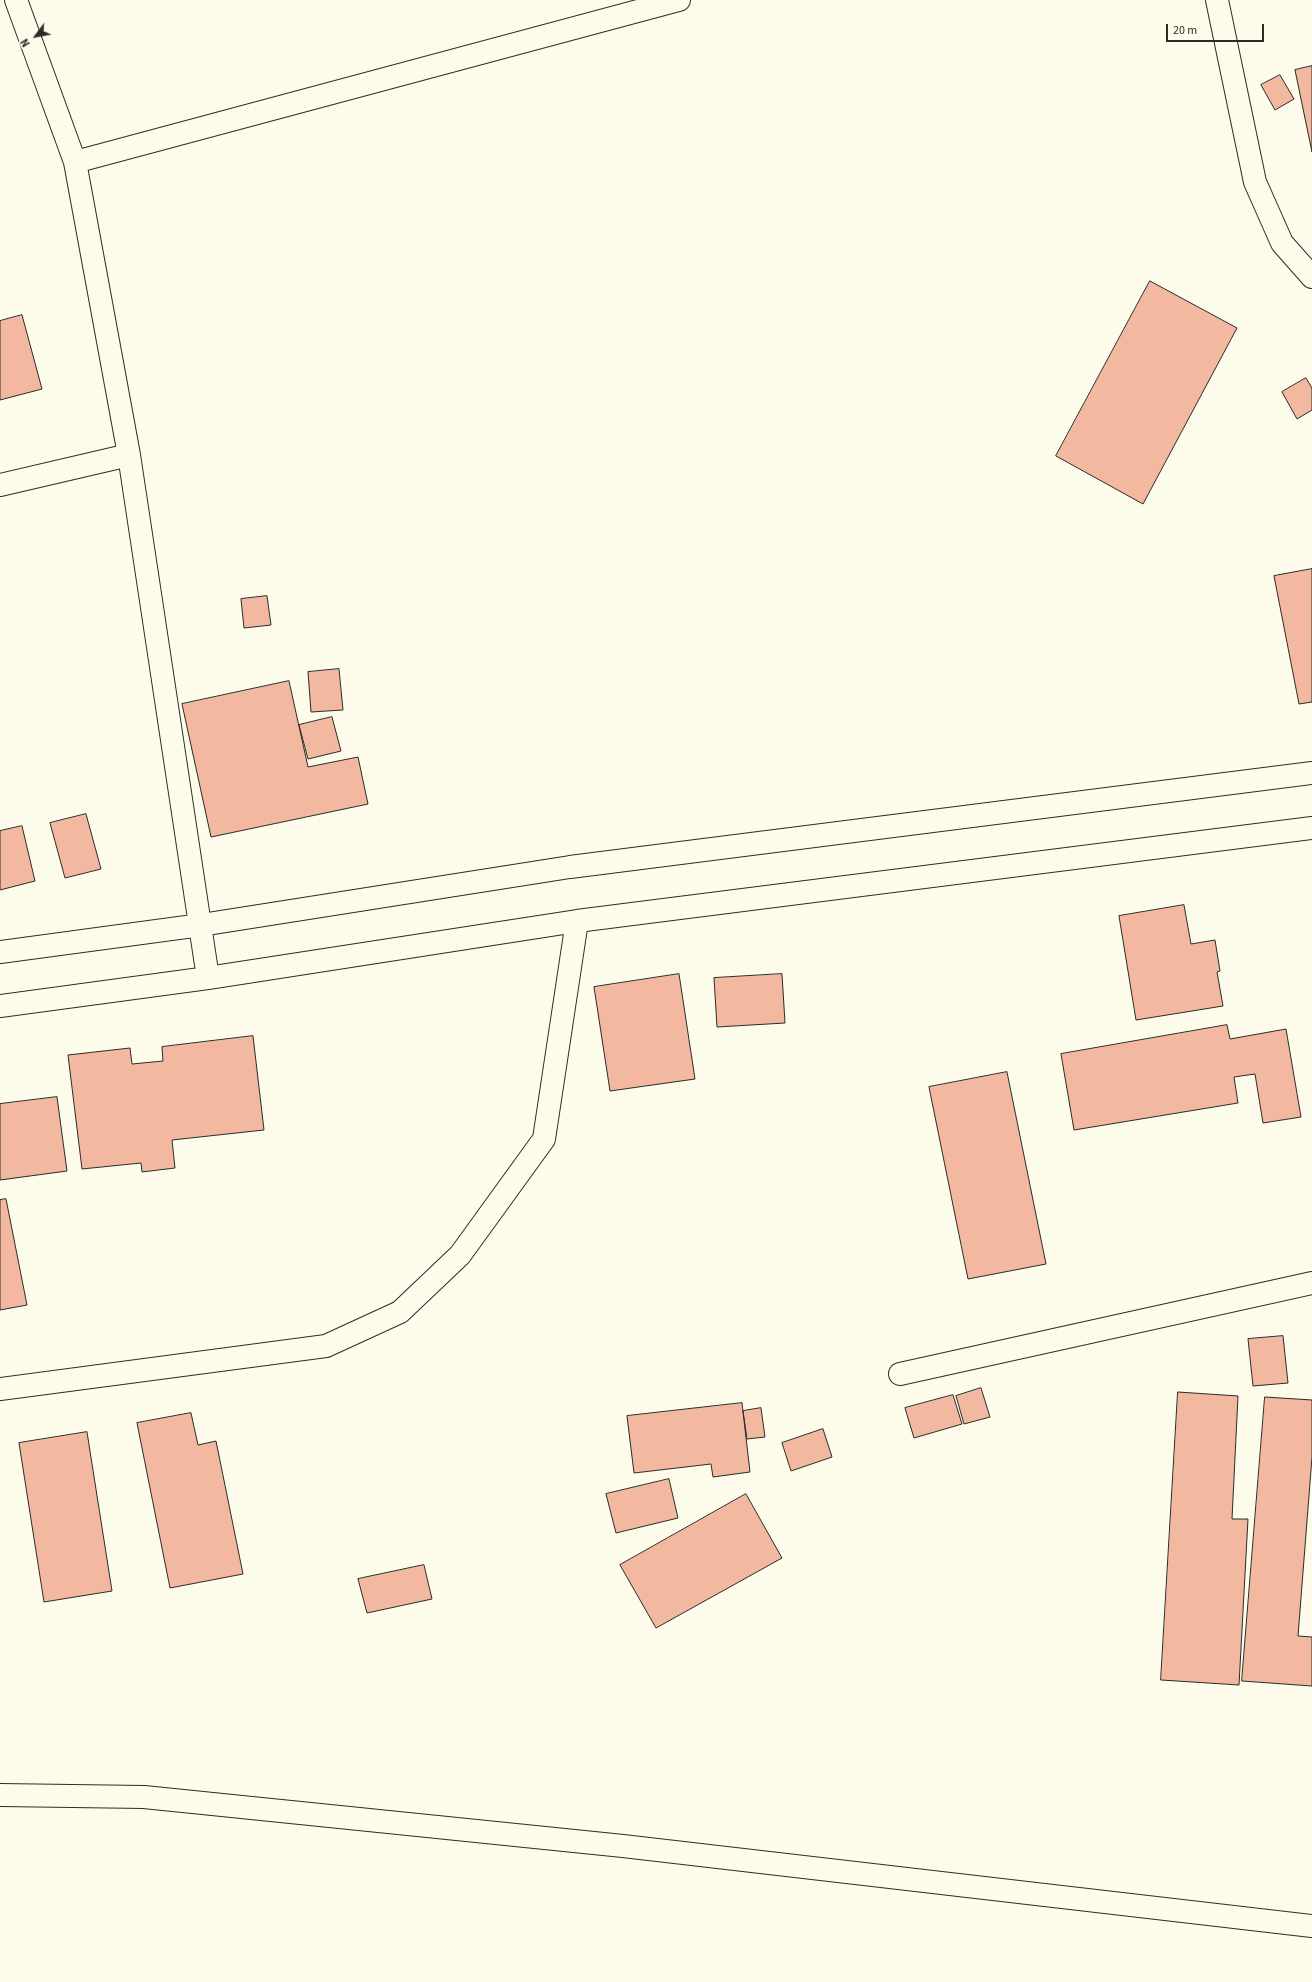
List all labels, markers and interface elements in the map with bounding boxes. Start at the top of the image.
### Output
north arrow [16,16,56,56]
scale bar [1168,16,1266,42]
text: 20 m [1173,22,1197,39]
text: N [17,36,34,50]

